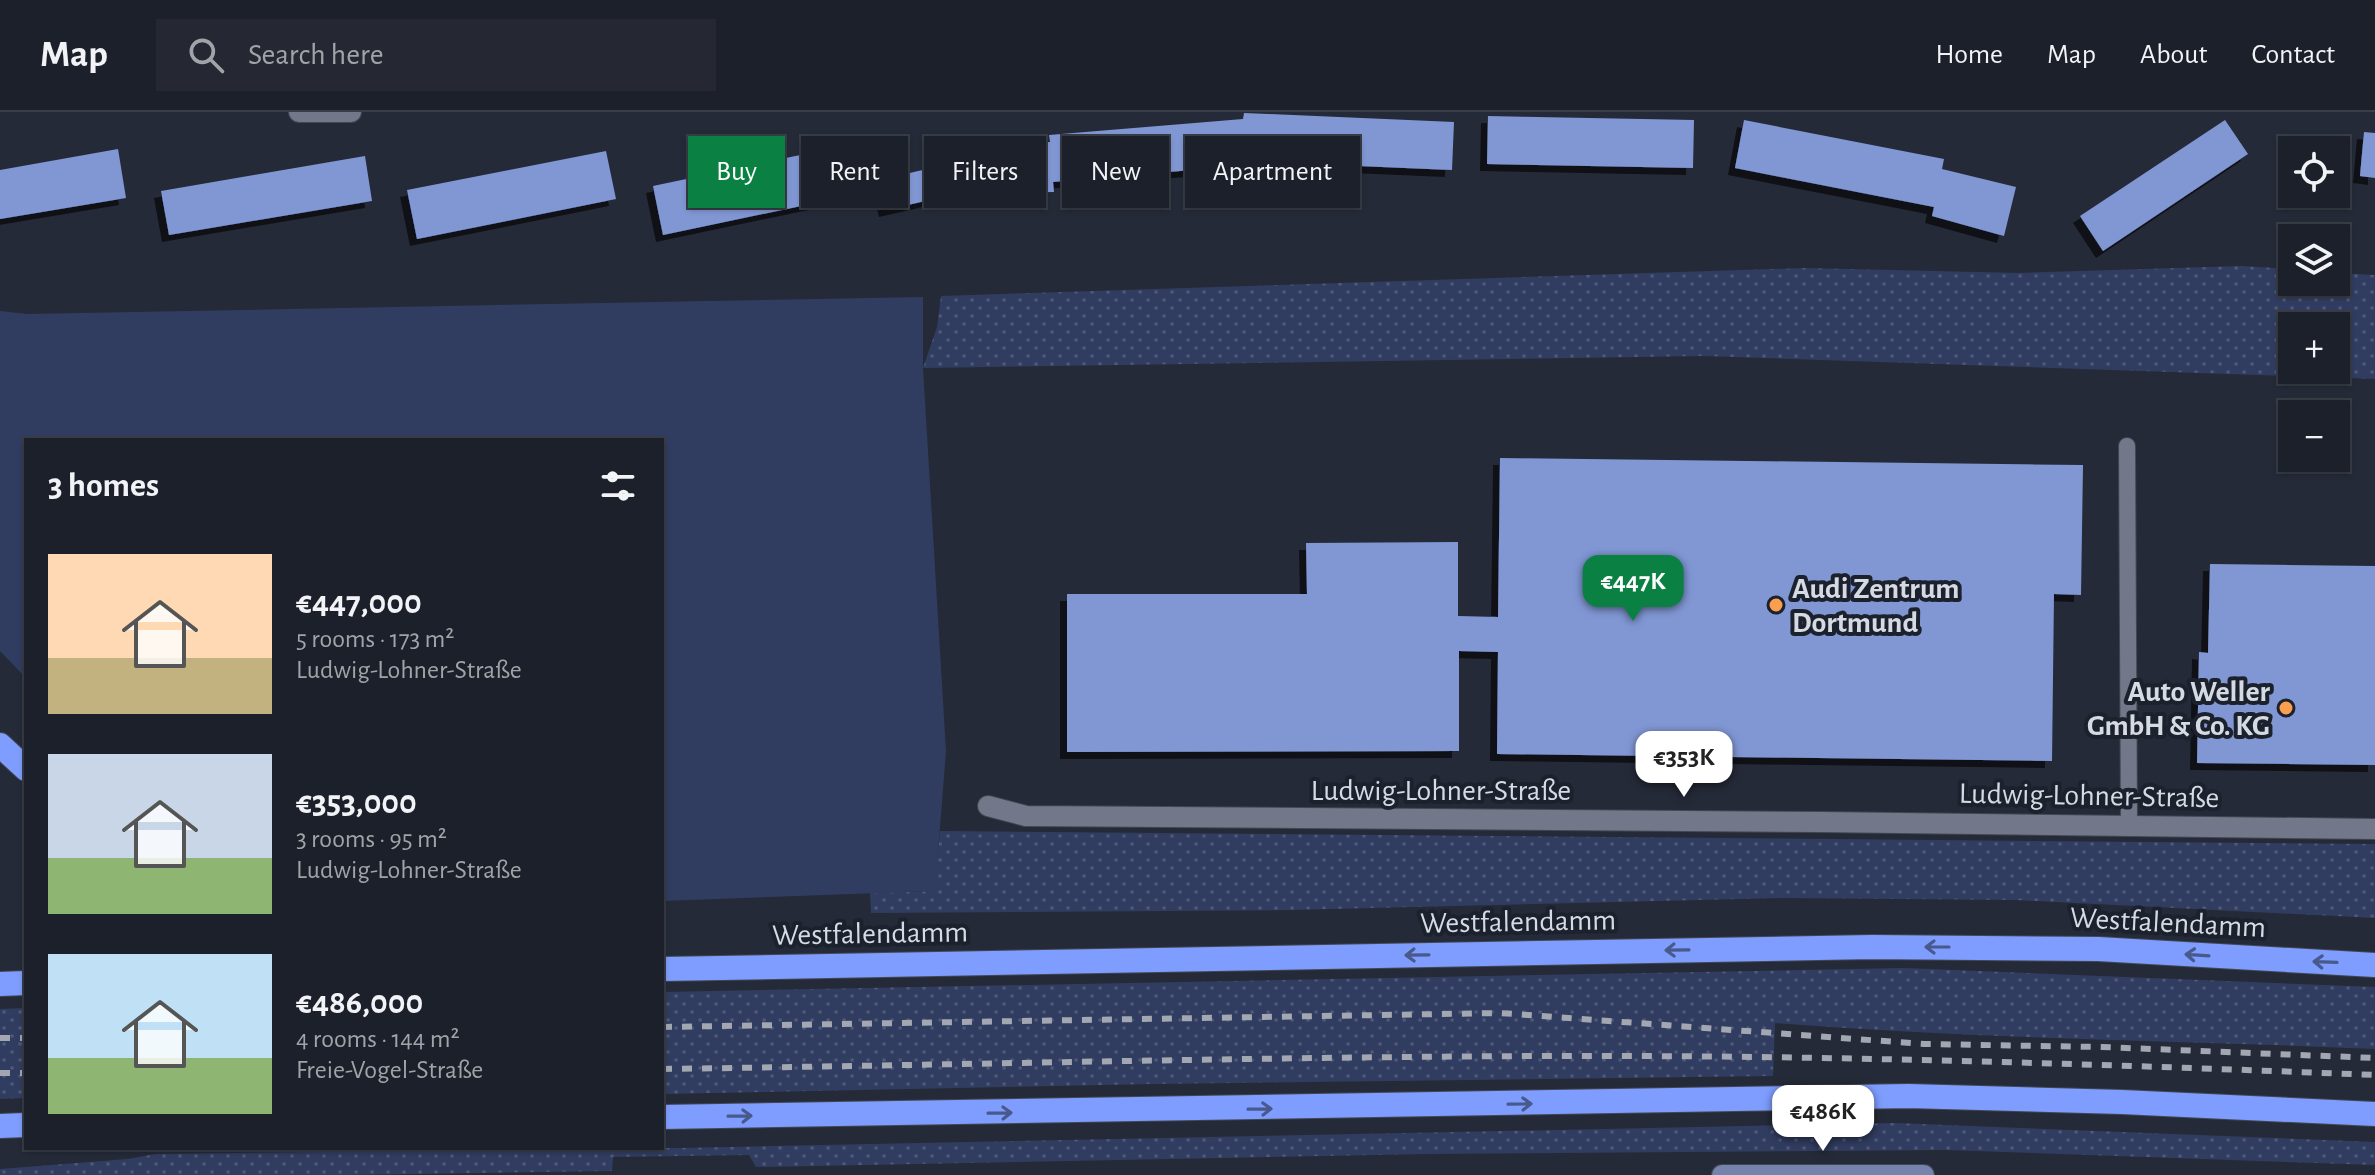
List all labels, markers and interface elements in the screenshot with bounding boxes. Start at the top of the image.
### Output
search box [156,19,716,91]
icon: search [184,33,228,77]
text: Map [40,36,108,74]
text: Search here [248,40,384,70]
text: Home [1936,41,2003,69]
text: Map [2047,41,2096,69]
text: About [2140,41,2208,69]
text: Contact [2252,41,2335,69]
chip: Buy [688,136,785,208]
chip: Rent [801,136,908,208]
chip: Filters [924,136,1046,208]
chip: New [1062,136,1169,208]
chip: Apartment [1185,136,1360,208]
map controls [2278,136,2350,472]
button: locate [2278,136,2350,208]
button: layers [2278,224,2350,296]
button: + [2278,312,2350,384]
button: − [2278,400,2350,472]
icon: filters [596,464,640,508]
text: 3 homes [48,469,159,503]
pin: €447K [1577,555,1689,623]
text: €447K [1601,568,1665,594]
place label: Audi Zentrum Dortmund [1792,574,1960,638]
icon: home [112,586,208,682]
text: €447,000 [296,586,422,620]
marker: Audi Zentrum Dortmund [1767,596,1785,614]
text: 5 rooms · 173 m² [296,626,454,652]
text: Ludwig-Lohner-Straße [296,657,522,683]
place label: Auto Weller GmbH & Co. KG [2087,677,2271,741]
marker: Auto Weller GmbH & Co. KG [2277,699,2295,717]
pin: €353K [1628,731,1740,799]
text: €353K [1654,744,1714,770]
street label: Ludwig-Lohner-Straße [1311,776,1571,806]
street label: Ludwig-Lohner-Straße [1959,779,2219,813]
icon: home [112,786,208,882]
text: €353,000 [296,786,417,820]
text: 3 rooms · 95 m² [296,826,447,852]
text: Ludwig-Lohner-Straße [296,857,522,883]
street label: Westfalendamm [2069,903,2267,943]
street label: Westfalendamm [1420,905,1616,939]
street label: Westfalendamm [772,917,968,951]
one-way arrow [1924,940,1951,955]
one-way arrow [1664,943,1691,958]
one-way arrow [1404,947,1431,963]
one-way arrow [2184,947,2211,962]
one-way arrow [2312,955,2339,970]
icon: home [112,986,208,1082]
text: €486,000 [296,986,423,1020]
text: 4 rooms · 144 m² [296,1026,460,1052]
text: Freie-Vogel-Straße [296,1057,483,1083]
pin: €486K [1767,1085,1879,1153]
one-way arrow [1506,1096,1533,1112]
text: €486K [1790,1098,1856,1124]
one-way arrow [1246,1101,1273,1116]
one-way arrow [986,1105,1013,1121]
one-way arrow [726,1109,753,1124]

